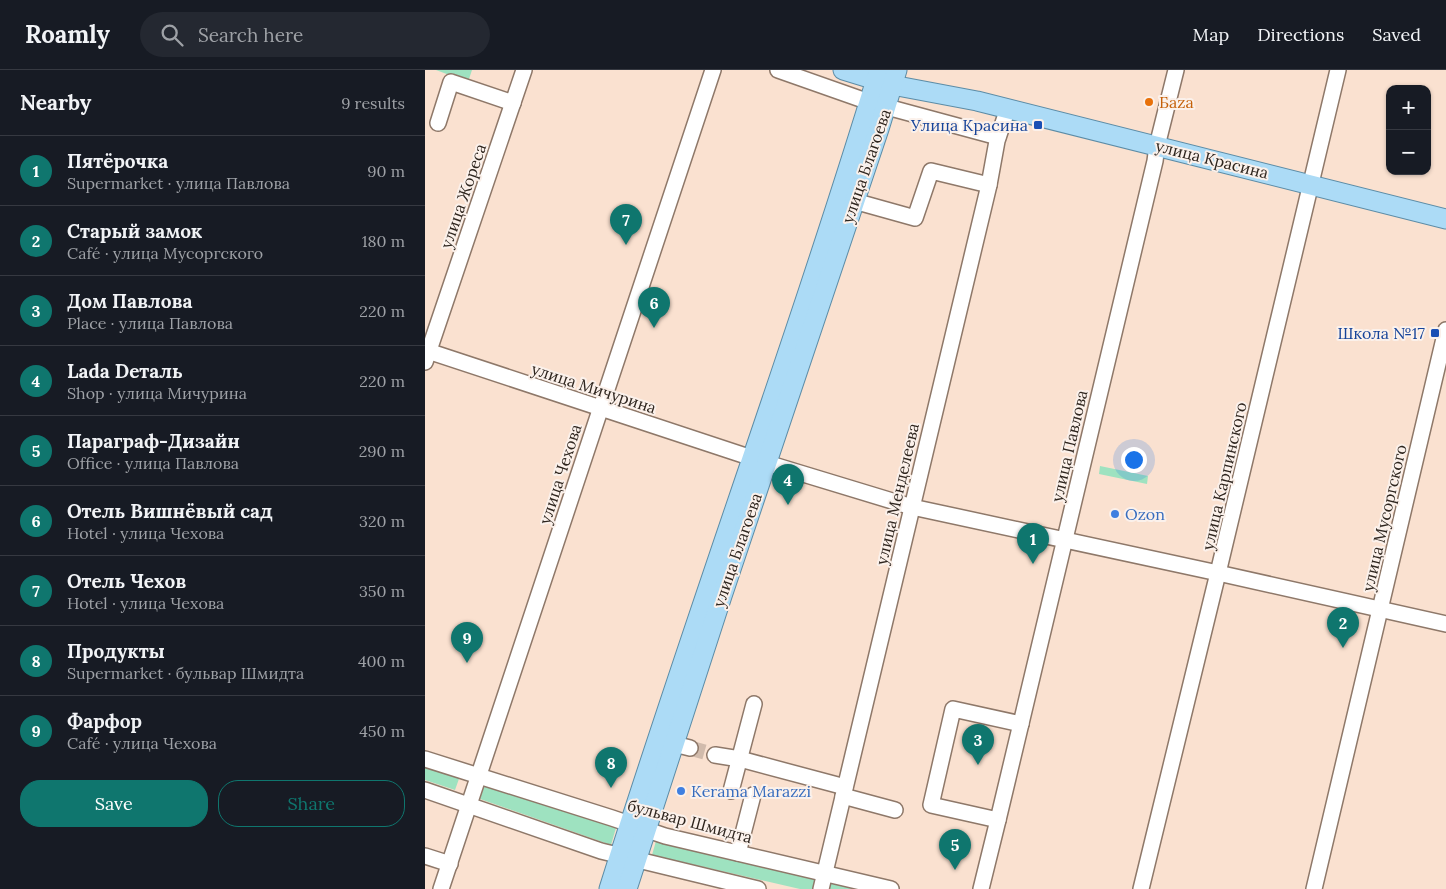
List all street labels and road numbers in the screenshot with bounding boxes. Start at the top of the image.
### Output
street label: улица Благоева [837,106,895,226]
street label: улица Красина [1153,135,1271,183]
street label: улица Жореса [436,141,490,251]
street label: улица Мичурина [529,358,659,418]
street label: улица Павлова [1046,388,1092,504]
street label: улица Карпинского [1197,400,1251,552]
street label: улица Чехова [534,421,586,527]
street label: улица Менделеева [871,421,923,567]
street label: улица Мусоргского [1357,443,1411,593]
street label: улица Благоева [708,490,766,610]
street label: бульвар Шмидта [625,795,755,847]

